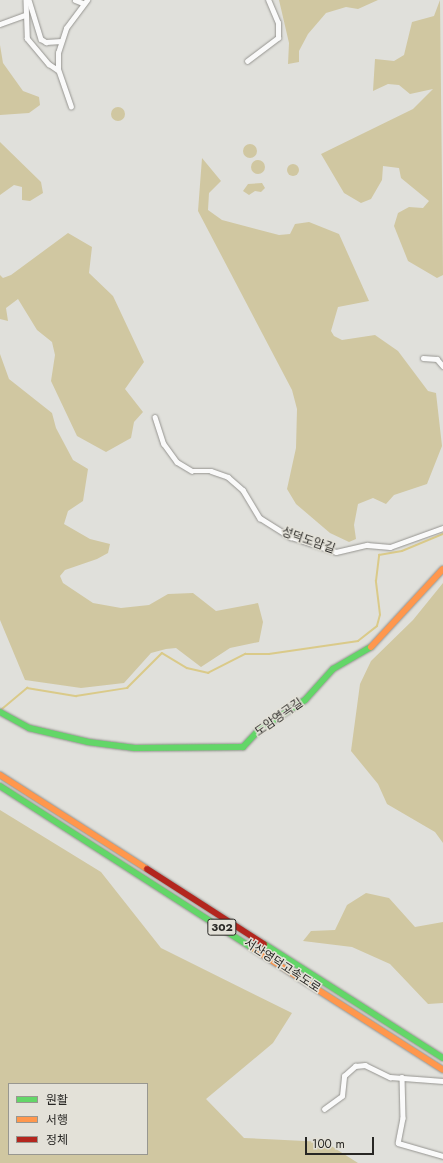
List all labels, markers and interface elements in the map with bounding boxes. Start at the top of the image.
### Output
street label: 성덕도암길 [280,525,336,557]
street label: 도암영곡길 [252,696,306,740]
road number: 302 [207,918,237,936]
street label: 서산영덕고속도로 [241,936,323,996]
legend [8,1083,148,1155]
text: 원활 [46,1091,68,1109]
text: 서행 [46,1111,68,1129]
scale bar [307,1129,376,1155]
text: 정체 [46,1131,68,1149]
text: 100 m [312,1135,345,1153]

